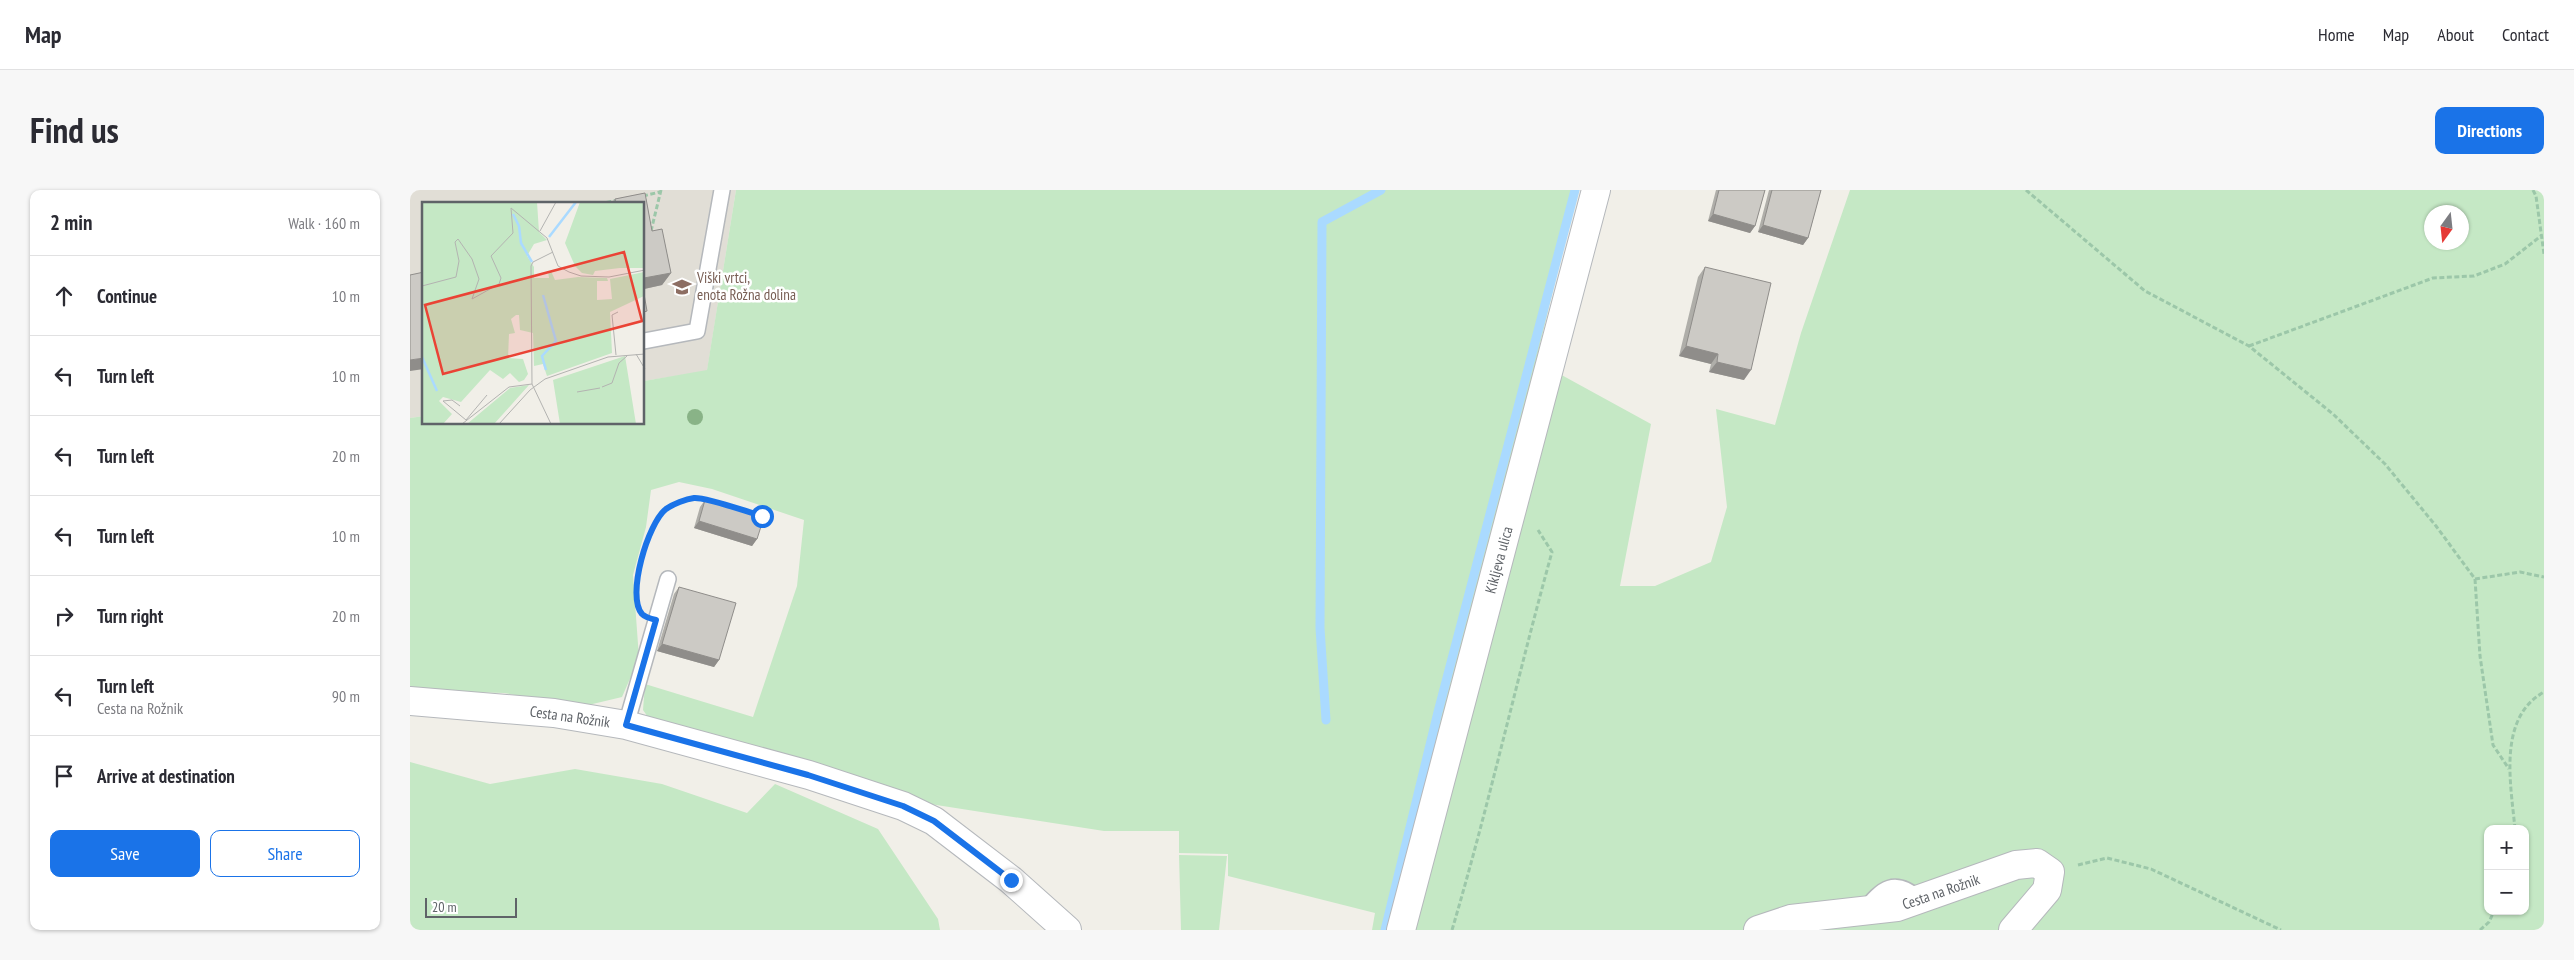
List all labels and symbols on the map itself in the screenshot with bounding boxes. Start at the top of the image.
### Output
inset map [422,202,645,425]
north arrow [2424,205,2469,250]
place label: Viški vrtci, enota Rožna dolina [696,268,796,304]
school or university icon: Viški vrtci, enota Rožna dolina [671,276,693,298]
route start [751,505,774,528]
street label: Kikljeva ulica [1480,524,1517,596]
street label: Cesta na Rožnik [529,701,612,732]
route end [1000,869,1023,892]
street label: Cesta na Rožnik [1900,869,1982,914]
scale bar [425,895,518,918]

